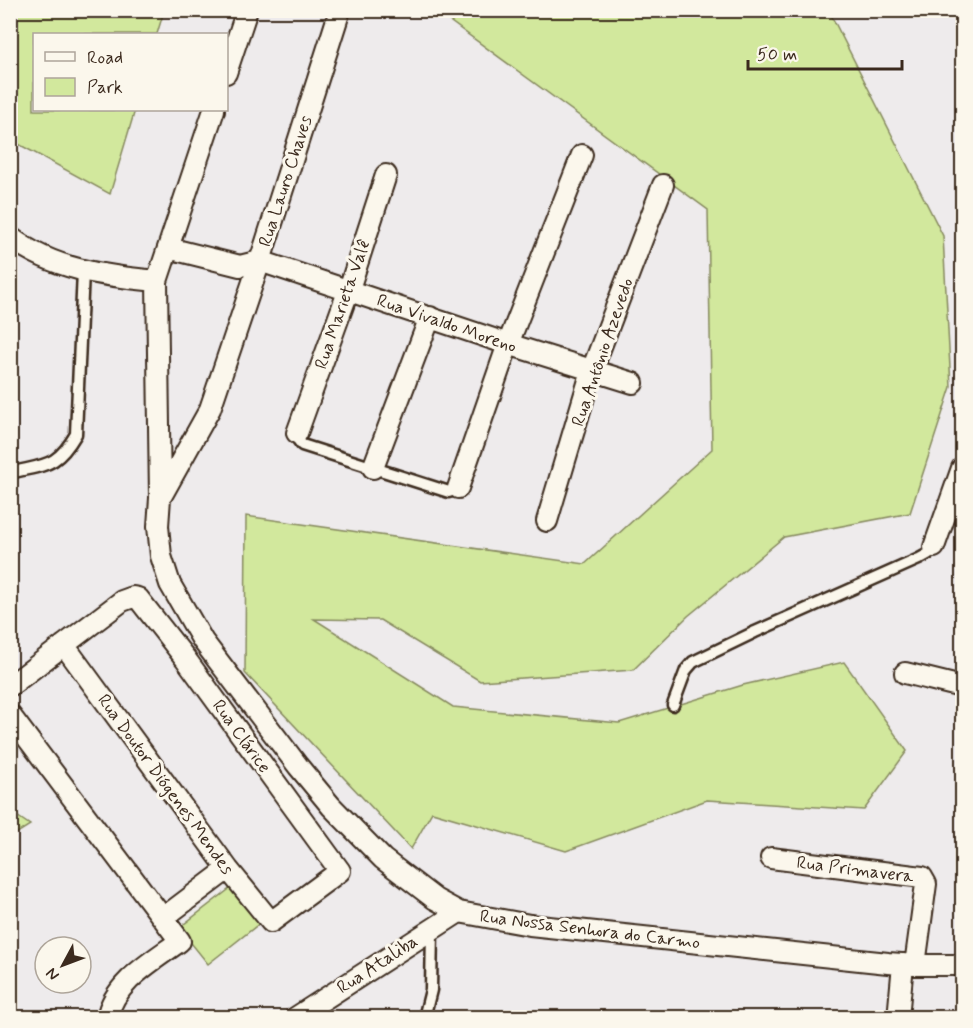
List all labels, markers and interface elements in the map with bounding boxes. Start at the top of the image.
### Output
legend [33,33,228,111]
scale bar [748,33,902,71]
text: 50 m [757,43,797,67]
text: Road [87,46,123,70]
text: Park [87,76,123,100]
street label: Rua Lauro Chaves [253,113,318,250]
street label: Rua Marieta Valê [309,236,376,372]
street label: Rua Antônio Azevedo [566,275,640,430]
street label: Rua Vivaldo Moreno [374,289,520,359]
street label: Rua Doutor Diógenes Mendes [91,689,239,880]
street label: Rua Clárice [206,695,276,778]
street label: Rua Primavera [795,851,915,889]
street label: Rua Nossa Senhora do Carmo [478,905,701,955]
street label: Rua Ataliba [332,930,423,1000]
north arrow [33,935,93,995]
text: N [41,963,64,985]

